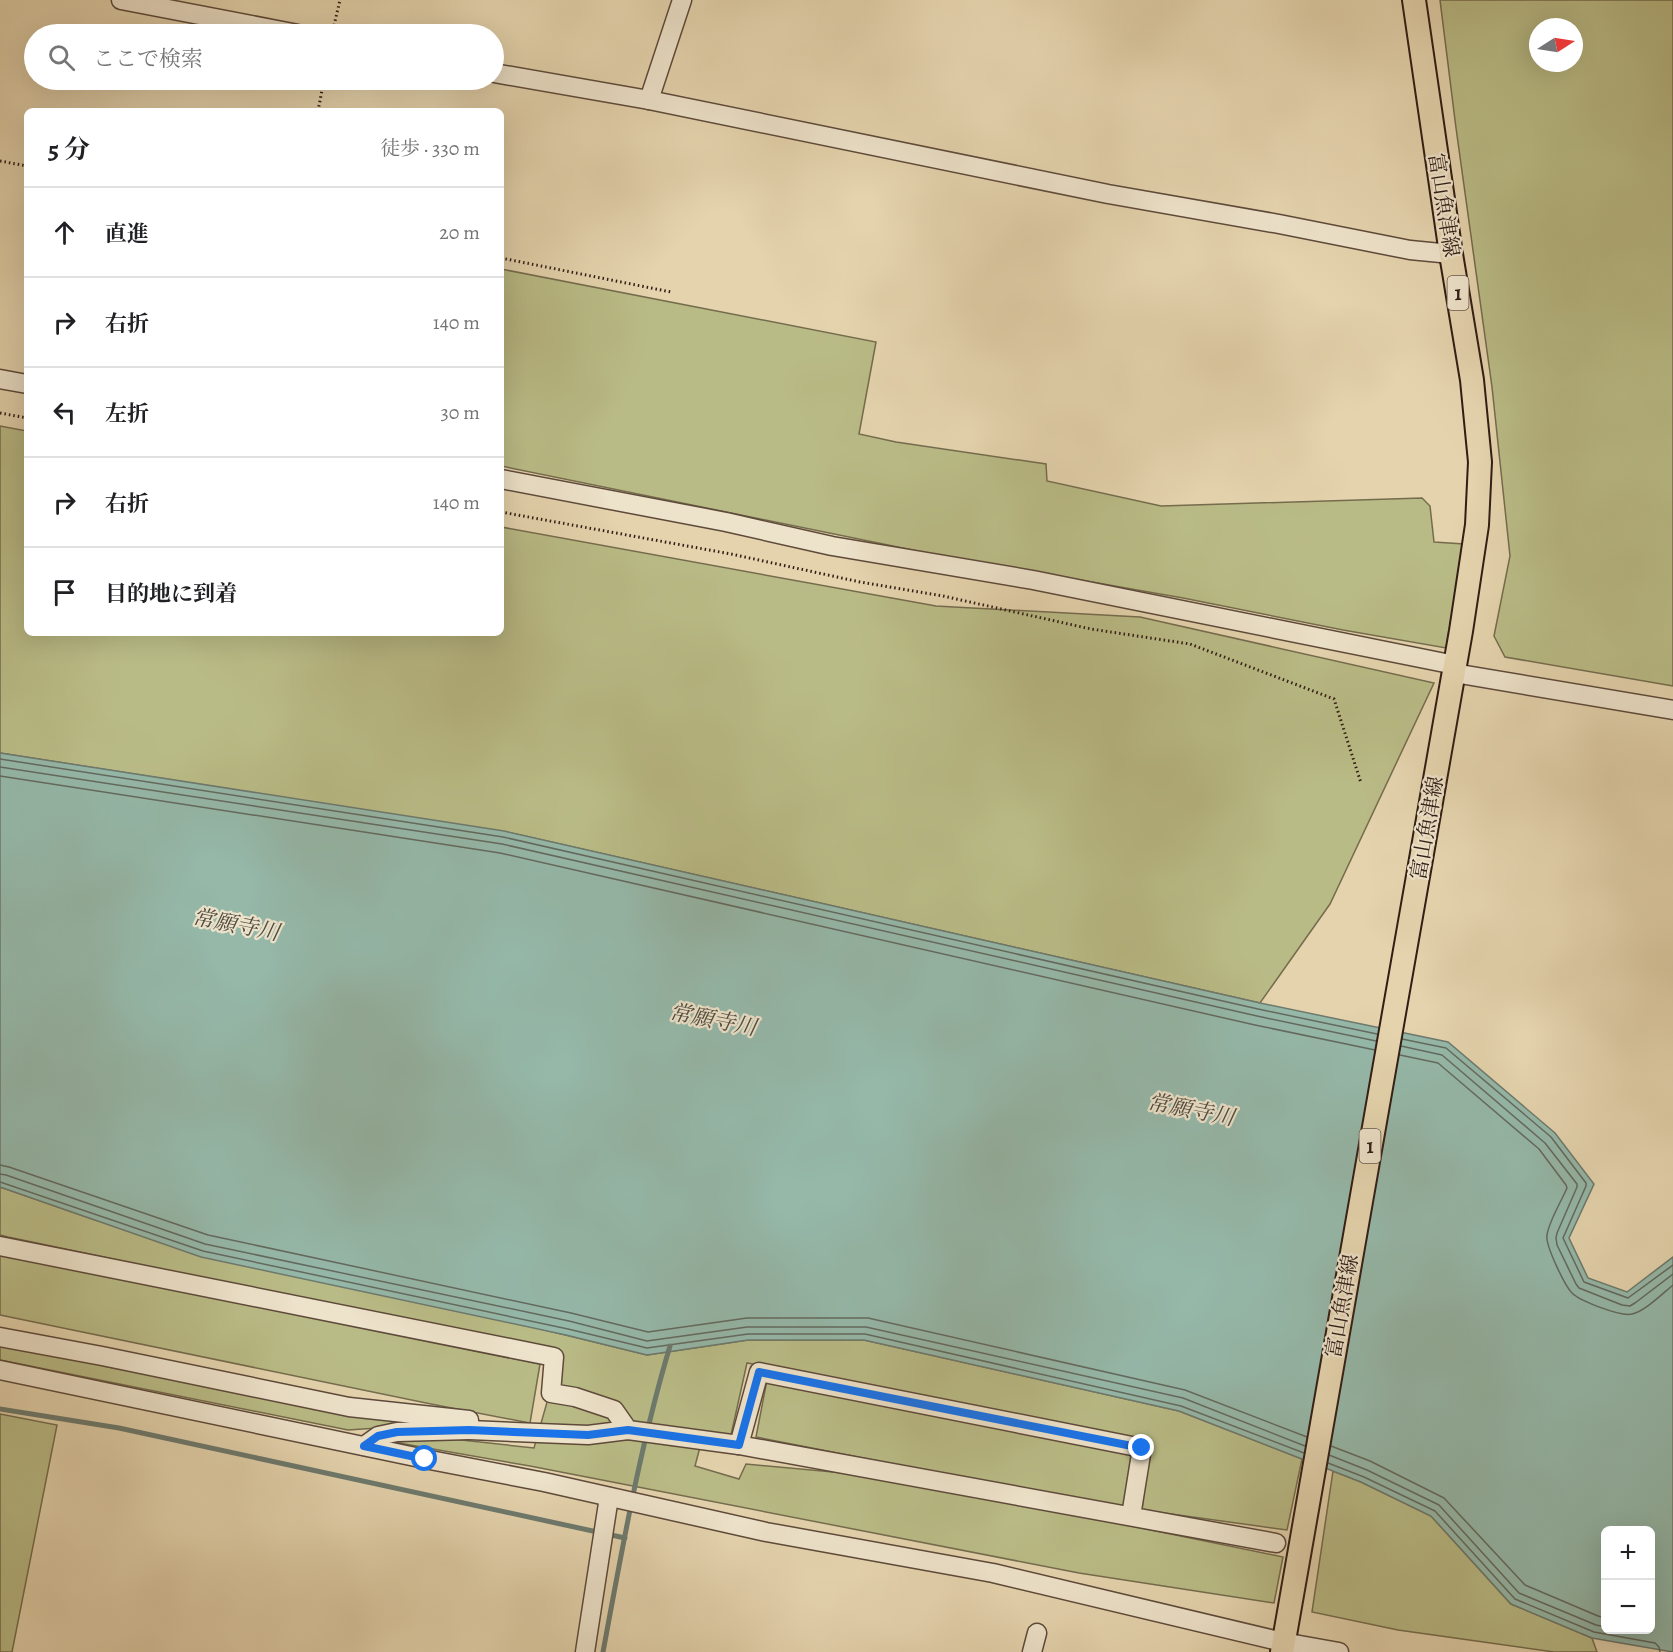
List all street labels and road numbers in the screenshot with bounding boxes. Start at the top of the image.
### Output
street label: 富山魚津線 [1422,151,1466,259]
road number: 1 [1448,276,1468,310]
street label: 富山魚津線 [1404,774,1450,882]
road number: 1 [1360,1129,1380,1163]
street label: 富山魚津線 [1319,1252,1365,1360]

